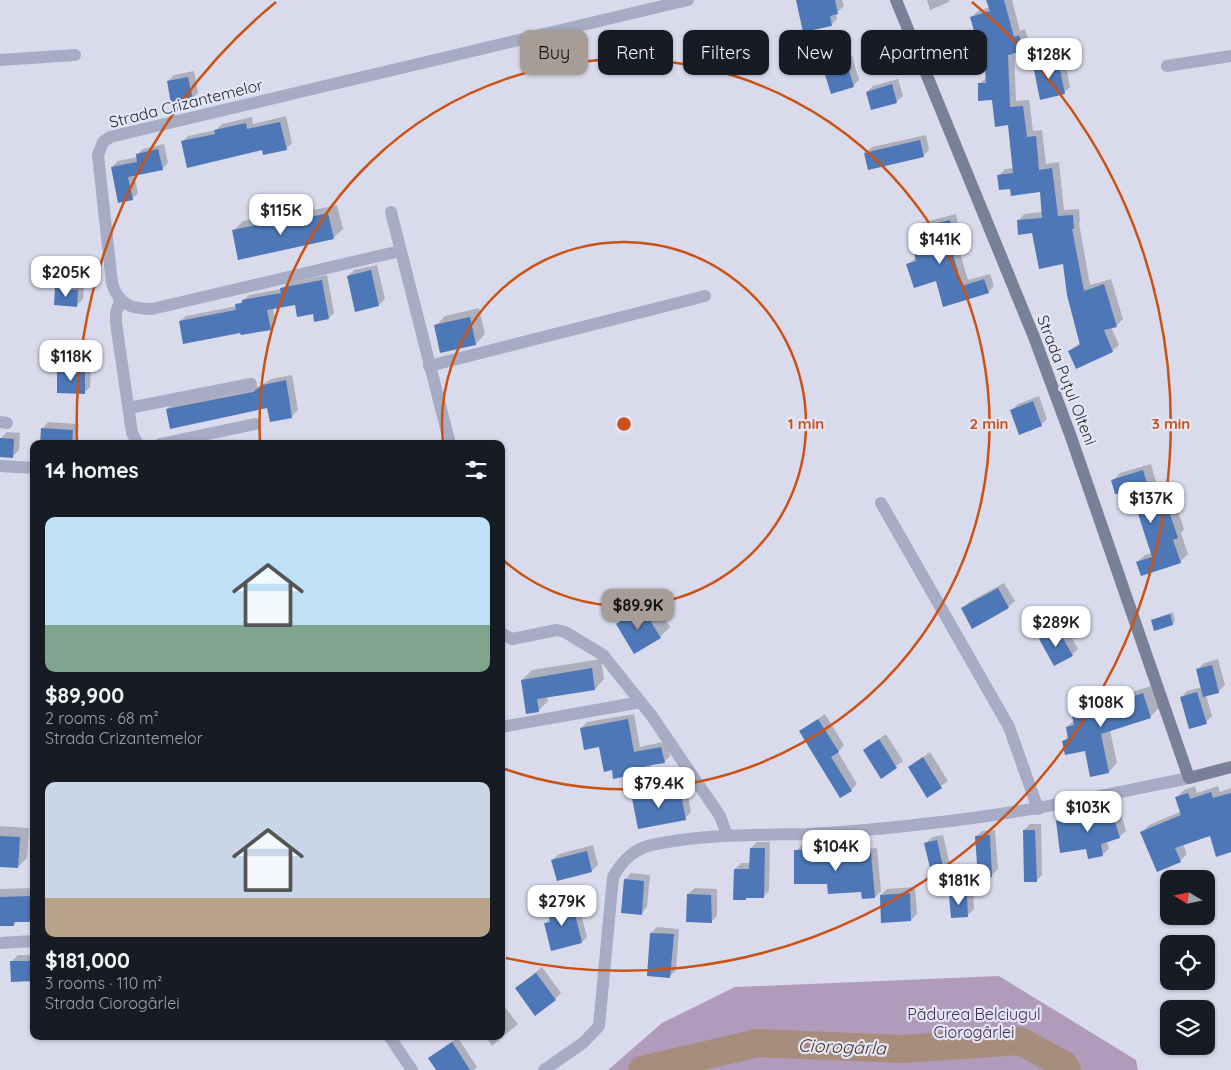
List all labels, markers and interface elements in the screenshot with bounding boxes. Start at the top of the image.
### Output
chip: Buy [520,30,588,75]
chip: Rent [598,30,673,75]
chip: Filters [683,30,769,75]
chip: New [779,30,851,75]
chip: Apartment [861,30,987,75]
pin: $128K [1014,38,1084,80]
text: $128K [1027,44,1071,64]
street label: Strada Crizantemelor [107,74,265,132]
pin: $115K [246,194,316,236]
text: $115K [260,200,302,220]
pin: $141K [905,222,975,265]
text: $141K [919,229,961,249]
pin: $205K [31,256,101,298]
text: $205K [42,262,90,282]
street label: Strada Puțul Olteni [1033,312,1101,448]
pin: $118K [36,340,106,382]
text: $118K [50,346,92,366]
text: 1 min [788,414,824,433]
text: 2 min [969,414,1009,433]
text: 3 min [1152,414,1190,433]
centre of rings [615,415,633,433]
icon: filters [462,456,490,484]
text: 14 homes [45,457,139,483]
pin: $137K [1116,482,1186,524]
text: $137K [1129,488,1173,508]
icon: home [223,550,313,640]
pin: $89.9K [597,588,679,631]
text: $89.9K [613,595,663,615]
pin: $289K [1021,606,1091,648]
text: $289K [1033,612,1080,632]
text: $89,900 [45,682,124,708]
pin: $108K [1066,686,1136,728]
text: $108K [1079,692,1123,712]
text: 2 rooms · 68 m² [45,708,159,728]
text: Strada Crizantemelor [45,728,203,748]
pin: $79.4K [618,766,700,809]
text: $79.4K [634,773,684,793]
pin: $103K [1053,790,1123,833]
text: $103K [1066,797,1110,817]
icon: home [223,815,313,905]
pin: $104K [801,830,871,872]
text: $104K [813,836,859,856]
pin: $181K [924,864,994,906]
text: $181K [938,870,980,890]
north arrow [1160,870,1215,925]
map controls [1160,870,1215,1055]
pin: $279K [527,884,597,927]
text: $279K [538,891,586,911]
button: locate [1160,935,1215,990]
text: $181,000 [45,947,130,973]
text: 3 rooms · 110 m² [45,973,162,993]
text: Strada Ciorogârlei [45,993,180,1013]
button: layers [1160,1000,1215,1055]
park label: Pădurea Belciugul Ciorogârlei [907,1004,1041,1042]
water label: Ciorogârla [798,1033,887,1060]

